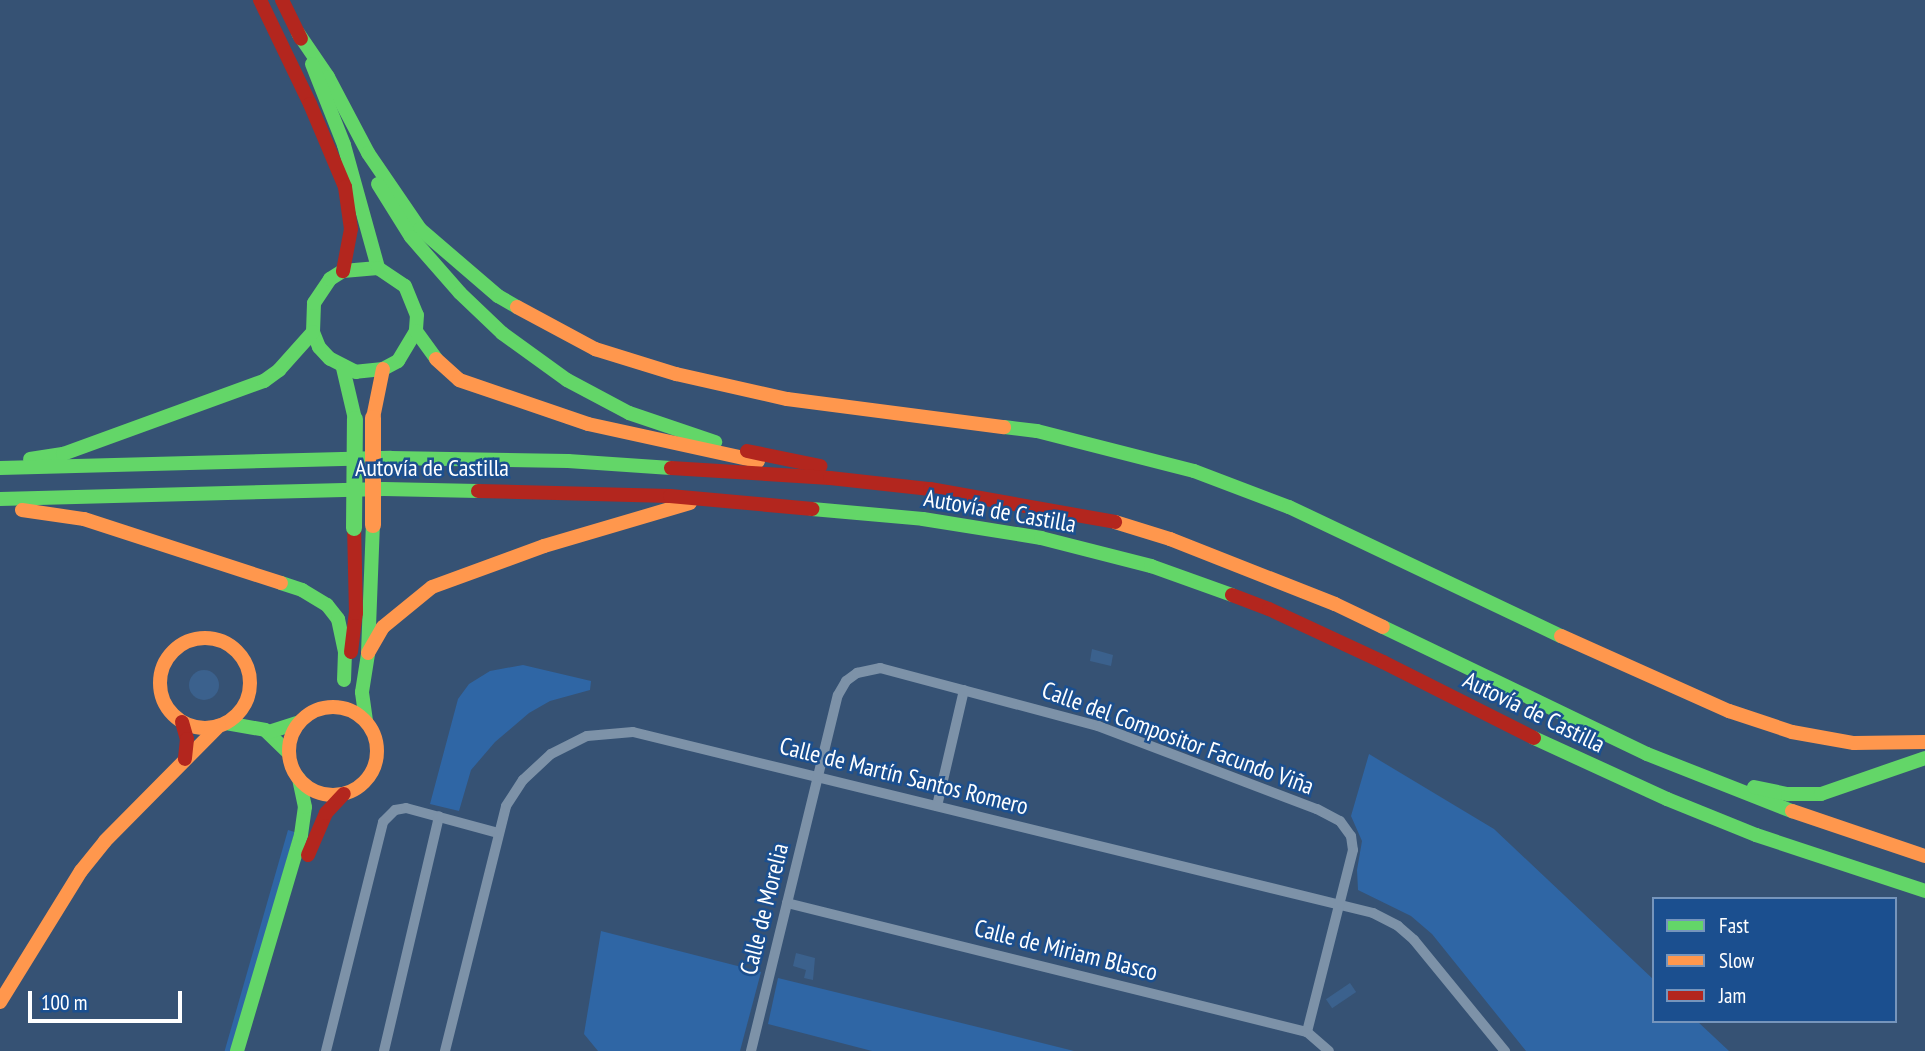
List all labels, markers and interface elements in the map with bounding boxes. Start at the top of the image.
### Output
street label: Autovía de Castilla [355,454,509,482]
street label: Autovía de Castilla [922,483,1078,539]
street label: Autovía de Castilla [1459,665,1609,759]
street label: Calle del Compositor Facundo Viña [1038,675,1318,801]
street label: Calle de Martín Santos Romero [777,731,1031,821]
street label: Calle de Morelia [734,840,794,978]
legend [1652,897,1897,1023]
text: Fast [1719,912,1749,939]
street label: Calle de Miriam Blasco [972,913,1160,987]
text: Slow [1719,947,1754,974]
scale bar [32,978,186,1022]
text: Jam [1719,982,1746,1009]
text: 100 m [41,989,87,1016]

